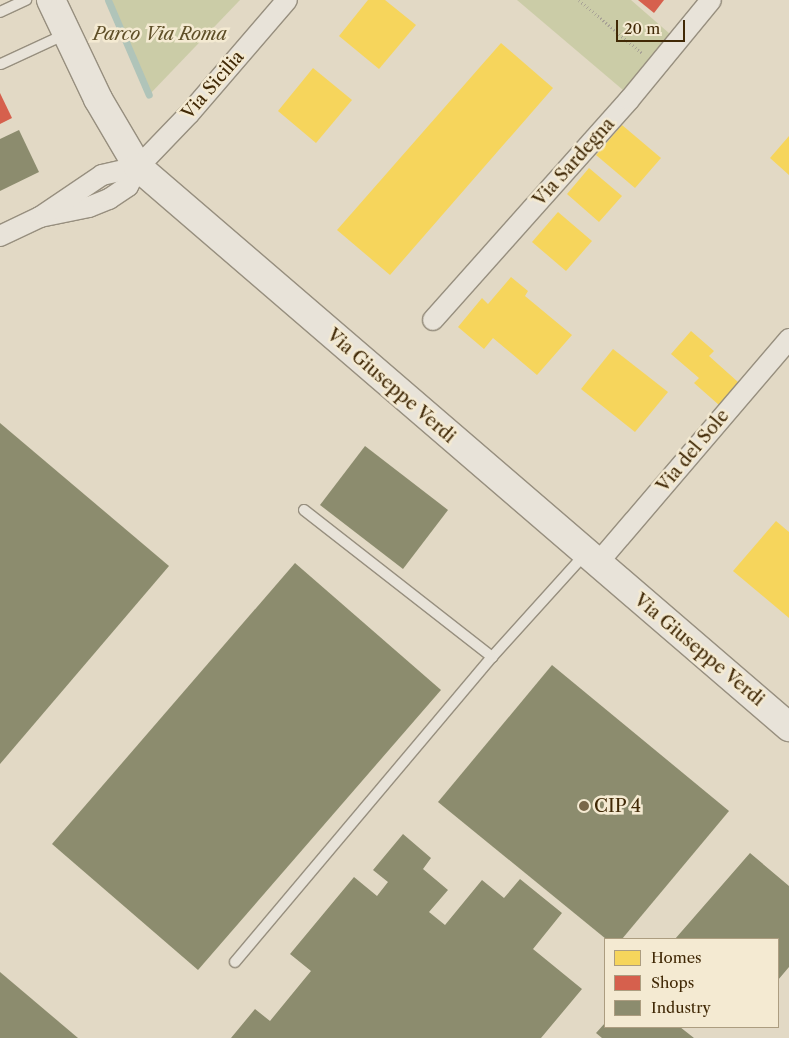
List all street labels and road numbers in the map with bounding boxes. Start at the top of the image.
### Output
street label: Via Sicilia [177,46,249,124]
street label: Via Sardegna [529,113,619,211]
street label: Via Giuseppe Verdi [322,324,460,448]
street label: Via del Sole [652,405,734,497]
street label: Via Giuseppe Verdi [629,589,769,711]

